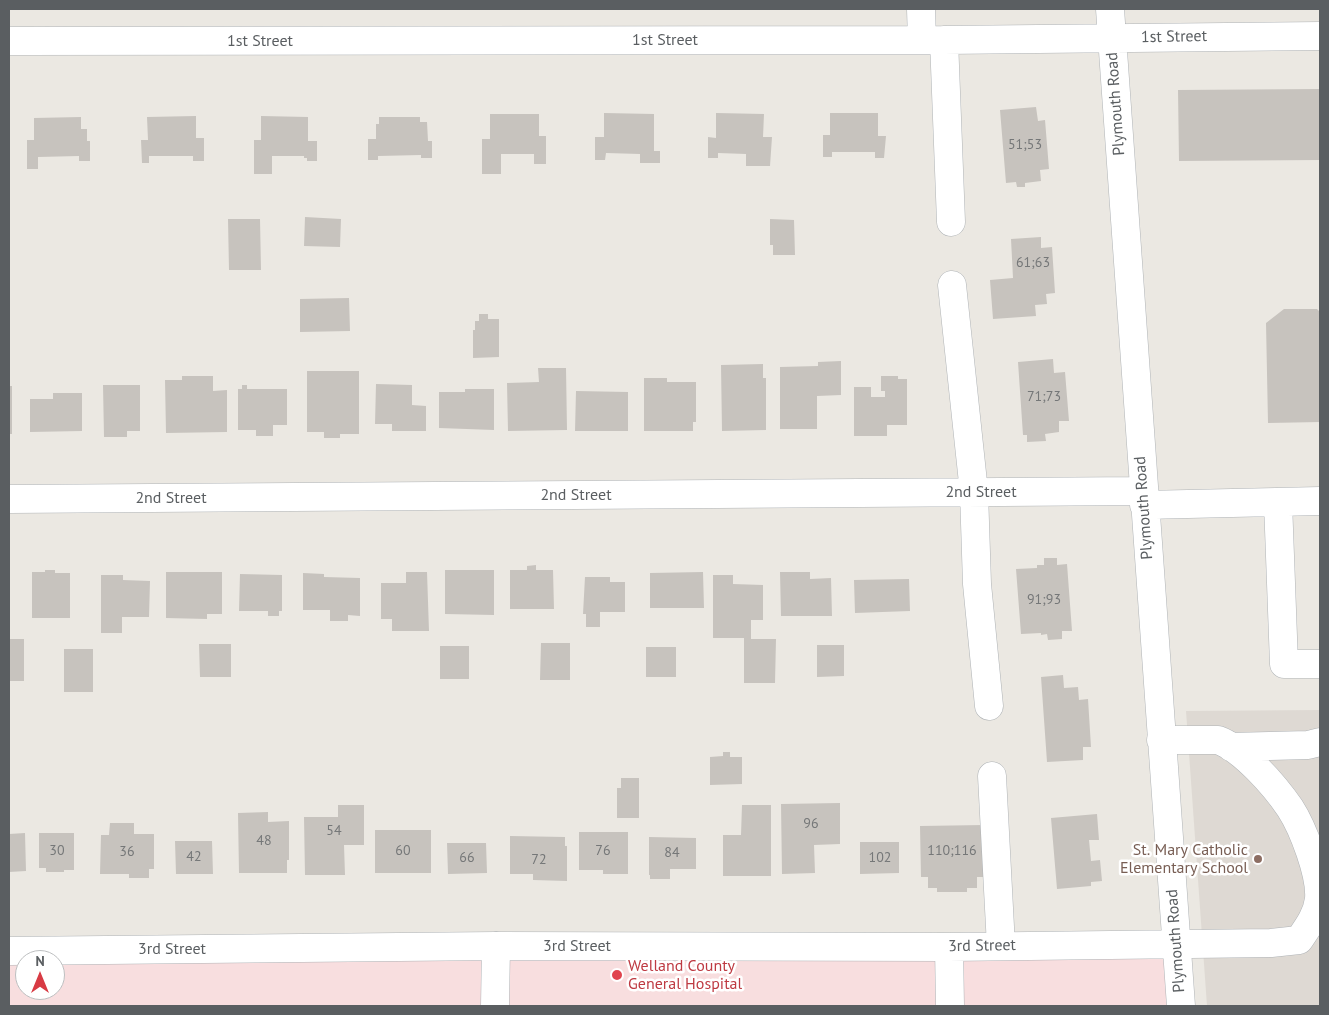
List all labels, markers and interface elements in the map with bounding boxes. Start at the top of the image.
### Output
street label: 1st Street [1141,27,1207,47]
street label: 1st Street [632,30,698,50]
street label: 1st Street [227,31,293,51]
street label: Plymouth Road [1103,52,1129,156]
house number: 51;53 [1008,137,1042,153]
house number: 61;63 [1016,255,1050,271]
house number: 71;73 [1027,389,1061,405]
street label: Plymouth Road [1131,456,1157,560]
street label: 2nd Street [945,482,1017,502]
street label: 2nd Street [540,485,612,505]
street label: 2nd Street [135,488,207,508]
house number: 91;93 [1027,592,1061,608]
house number: 96 [803,816,819,832]
house number: 54 [326,823,342,839]
house number: 48 [256,833,272,849]
place label: St. Mary Catholic Elementary School [1120,840,1248,878]
house number: 30 [49,843,65,859]
house number: 60 [395,843,411,859]
house number: 76 [595,843,611,859]
house number: 110;116 [927,843,977,859]
house number: 36 [119,844,135,860]
house number: 84 [664,845,680,861]
house number: 42 [186,849,202,865]
house number: 66 [459,850,475,866]
house number: 102 [869,850,891,866]
house number: 72 [531,852,547,868]
marker: St. Mary Catholic Elementary School [1252,853,1264,865]
street label: Plymouth Road [1163,889,1189,993]
street label: 3rd Street [543,936,611,956]
street label: 3rd Street [948,936,1016,956]
street label: 3rd Street [138,939,206,959]
north arrow [15,950,65,1000]
text: N [35,952,45,970]
place label: Welland County General Hospital [628,956,742,994]
marker: Welland County General Hospital [610,968,624,982]

